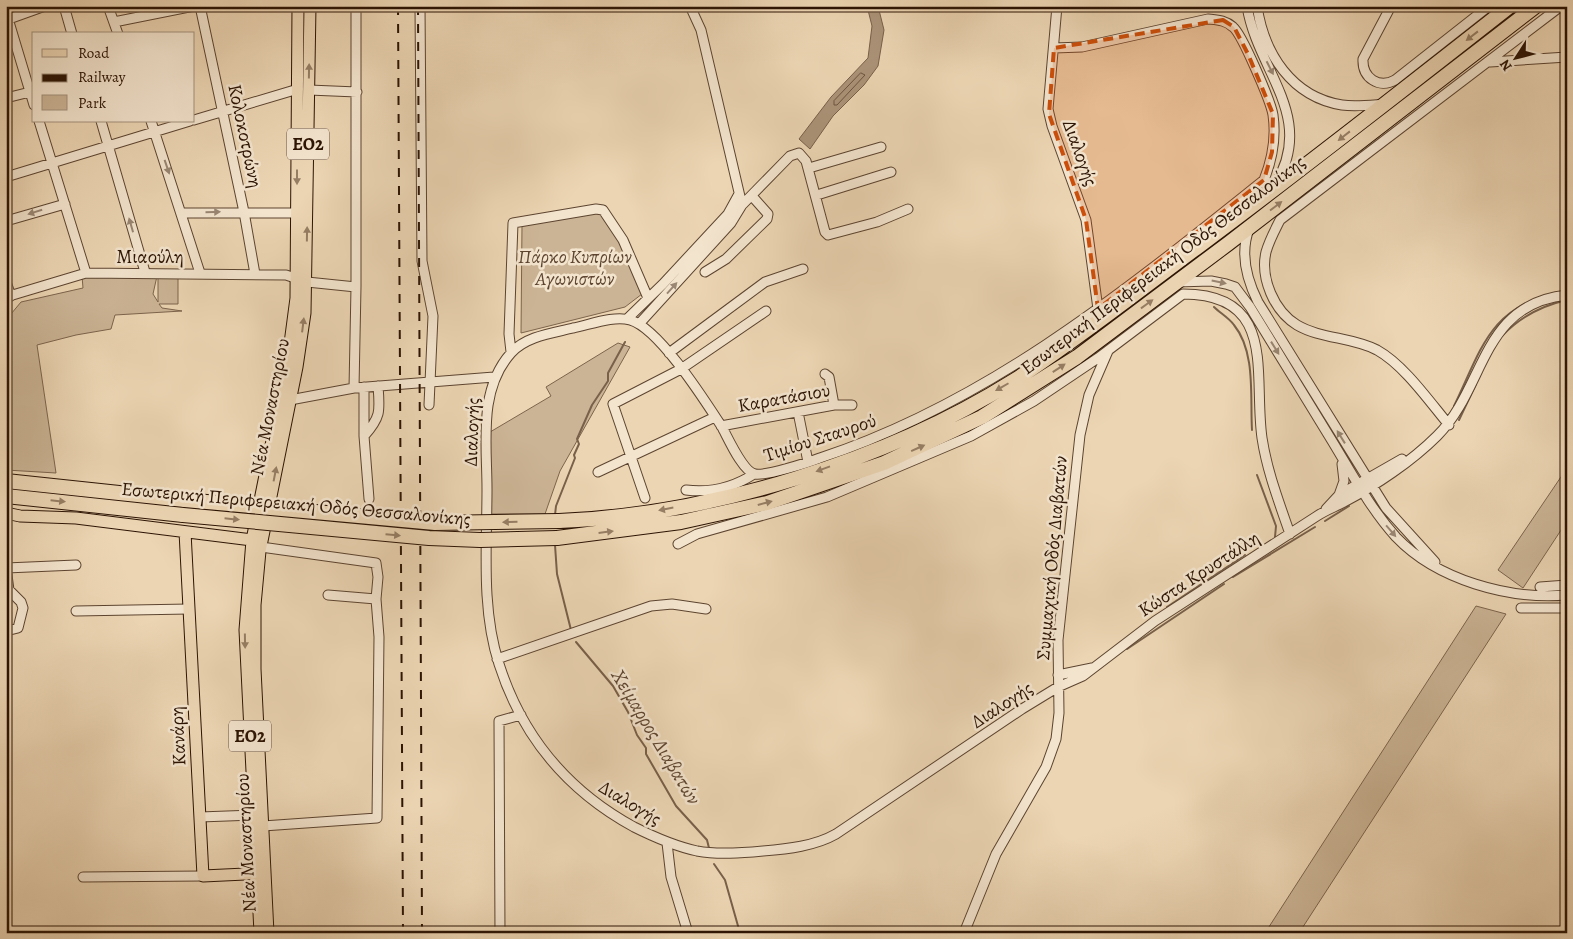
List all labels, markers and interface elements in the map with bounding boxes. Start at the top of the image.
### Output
one-way arrow [1465,31,1479,41]
legend [32,32,195,122]
north arrow [1490,32,1540,82]
text: Road [78,43,110,63]
text: N [1495,56,1517,75]
one-way arrow [1266,61,1274,75]
one-way arrow [305,63,313,79]
text: Railway [78,67,126,87]
street label: Κολοκοτρώνη [221,82,269,190]
text: Park [78,93,107,113]
street label: Διαλογής [1056,116,1104,190]
road number: ΕΟ2 [287,128,329,160]
one-way arrow [1338,131,1351,142]
street label: Εσωτερική Περιφερειακή Οδός Θεσσαλονίκης [1015,149,1311,381]
one-way arrow [164,160,171,175]
one-way arrow [293,170,301,186]
one-way arrow [1269,200,1282,211]
one-way arrow [205,208,221,216]
one-way arrow [28,209,43,217]
one-way arrow [127,218,135,233]
one-way arrow [303,225,311,241]
street label: Μιαούλη [116,244,184,270]
park label: Πάρκο Κυπρίων Αγωνιστών [518,244,632,292]
one-way arrow [1211,279,1227,287]
one-way arrow [666,282,677,295]
one-way arrow [1140,299,1154,309]
one-way arrow [299,317,307,333]
street label: Νέα Μοναστηρίου [244,336,296,478]
one-way arrow [1271,342,1280,355]
one-way arrow [1053,363,1066,373]
street label: Καρατάσιου [736,377,832,419]
one-way arrow [996,382,1009,391]
street label: Διαλογής [458,397,486,467]
street label: Τιμίου Σταυρού [760,408,880,468]
one-way arrow [1336,430,1345,443]
one-way arrow [911,443,925,451]
street label: Συμμαχική Οδός Διαβατών [1030,455,1074,661]
one-way arrow [272,465,280,481]
one-way arrow [815,465,830,473]
street label: Εσωτερική Περιφερειακή Οδός Θεσσαλονίκης [120,476,472,532]
one-way arrow [50,497,66,505]
one-way arrow [758,499,773,507]
one-way arrow [658,505,673,513]
one-way arrow [224,515,240,523]
one-way arrow [502,519,518,527]
one-way arrow [1386,524,1397,537]
street label: Κώστα Κρυστάλλη [1133,525,1265,623]
one-way arrow [598,528,614,536]
one-way arrow [386,531,402,539]
one-way arrow [241,633,249,649]
water label: Χείμαρρος Διαβατών [604,663,707,810]
street label: Διαλογής [966,675,1038,735]
street label: Κανάρη [163,706,193,766]
road number: ΕΟ2 [229,720,271,751]
street label: Νέα Μοναστηρίου [229,773,263,913]
street label: Διαλογής [594,774,666,832]

